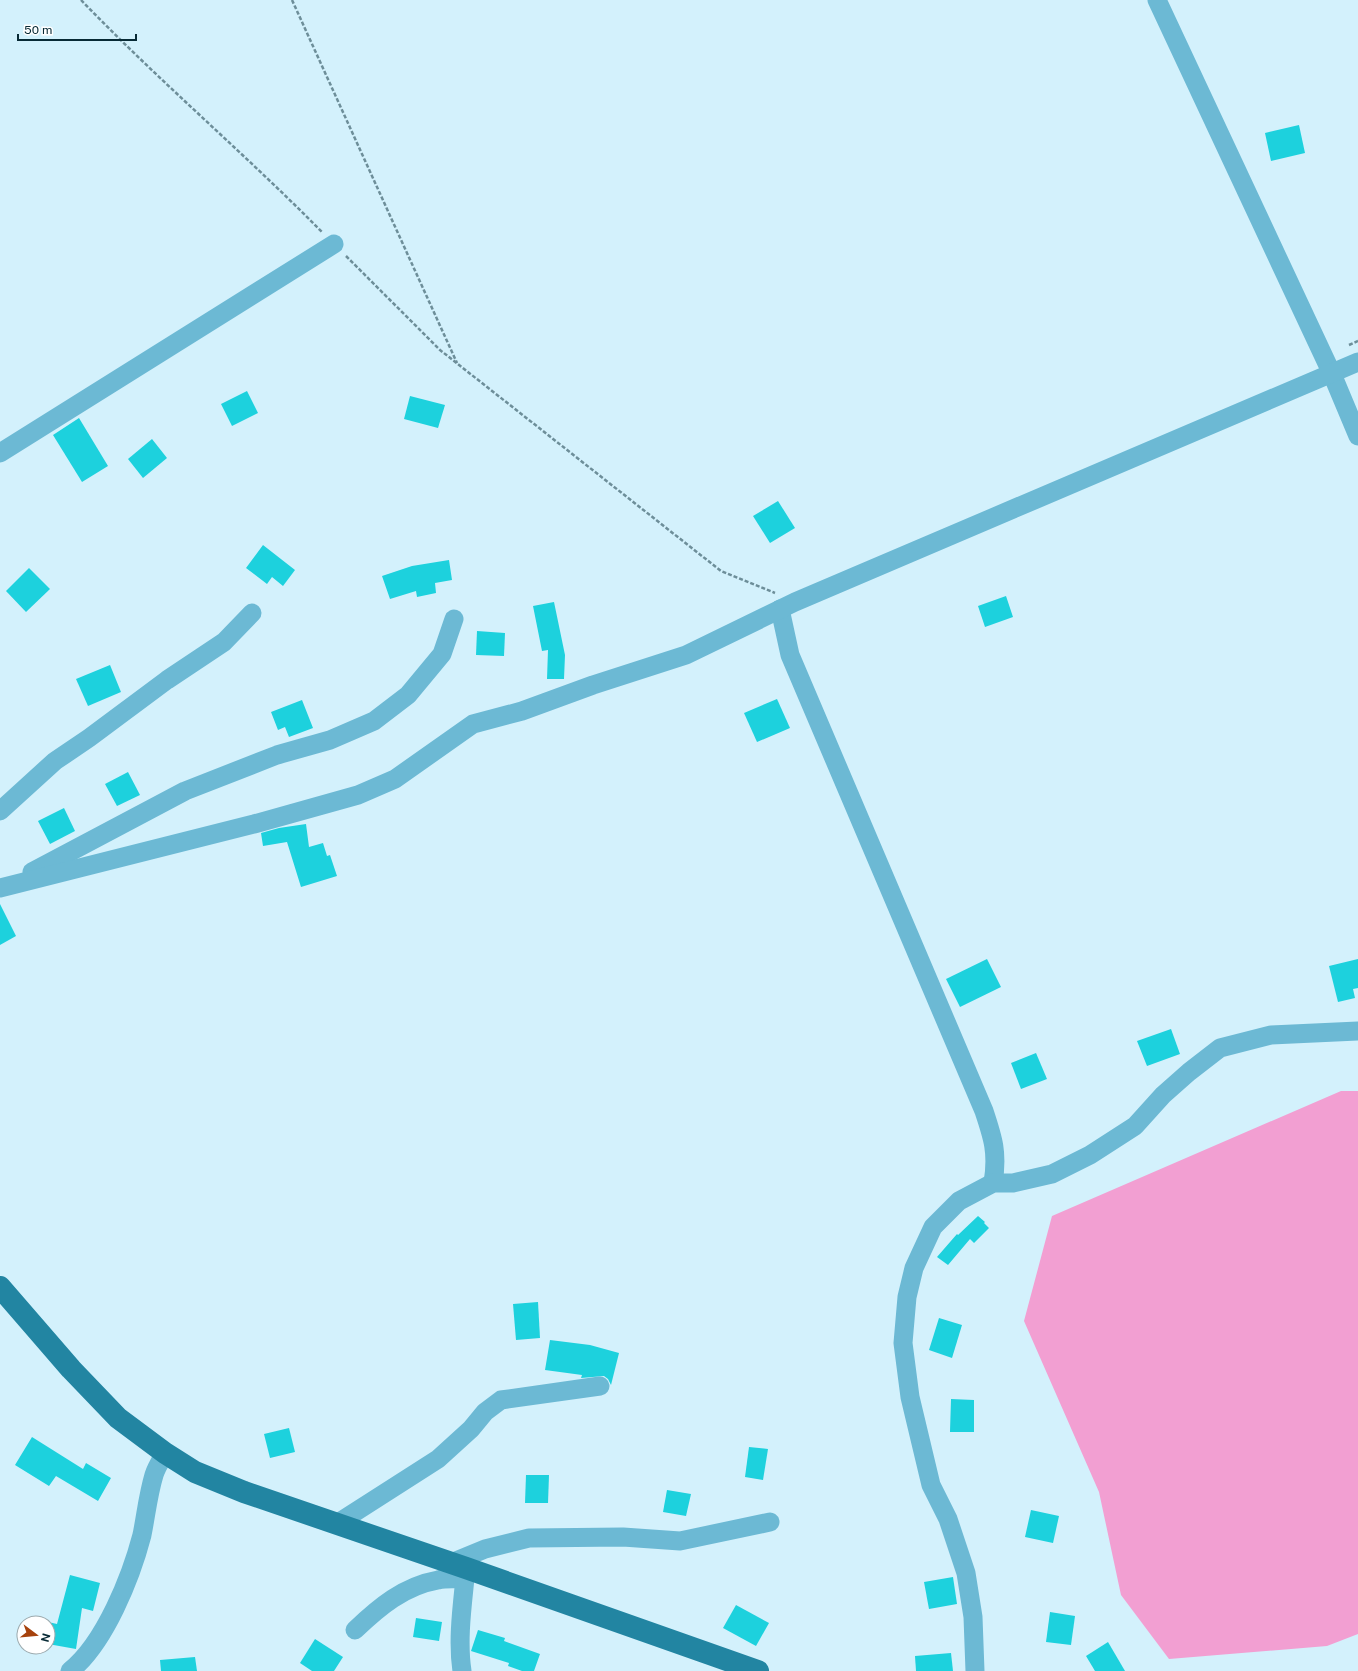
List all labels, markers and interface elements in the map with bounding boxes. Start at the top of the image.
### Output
scale bar [18,16,136,42]
text: 50 m [24,23,52,37]
north arrow [16,1615,56,1655]
text: N [39,1632,53,1644]

